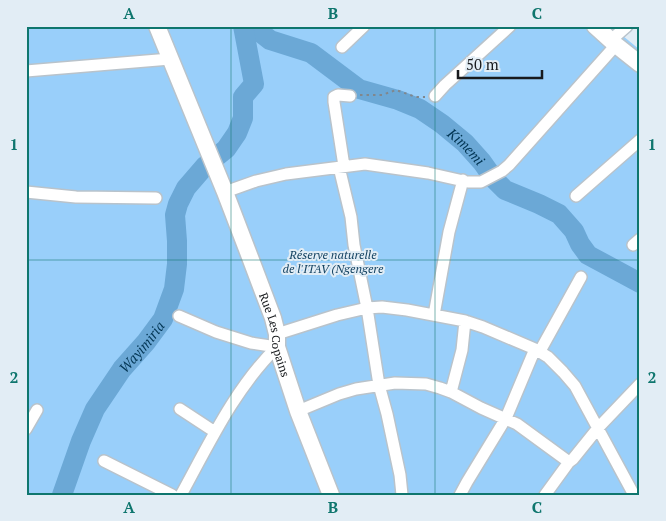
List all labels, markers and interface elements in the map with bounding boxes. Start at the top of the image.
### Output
text: A [123,2,135,24]
text: B [328,2,338,24]
text: C [532,2,542,24]
scale bar [458,48,542,80]
text: 50 m [466,54,499,74]
water label: Kimemi [443,123,490,169]
text: 1 [9,133,19,155]
text: 1 [647,133,657,155]
park label: Réserve naturelle de l'ITAV (Ngengere [283,247,384,276]
street label: Rue Les Copains [256,290,294,379]
water label: Wayimiria [114,317,168,376]
text: 2 [9,366,19,388]
text: 2 [647,366,657,388]
text: A [123,496,135,518]
text: B [328,496,338,518]
text: C [532,496,542,518]

